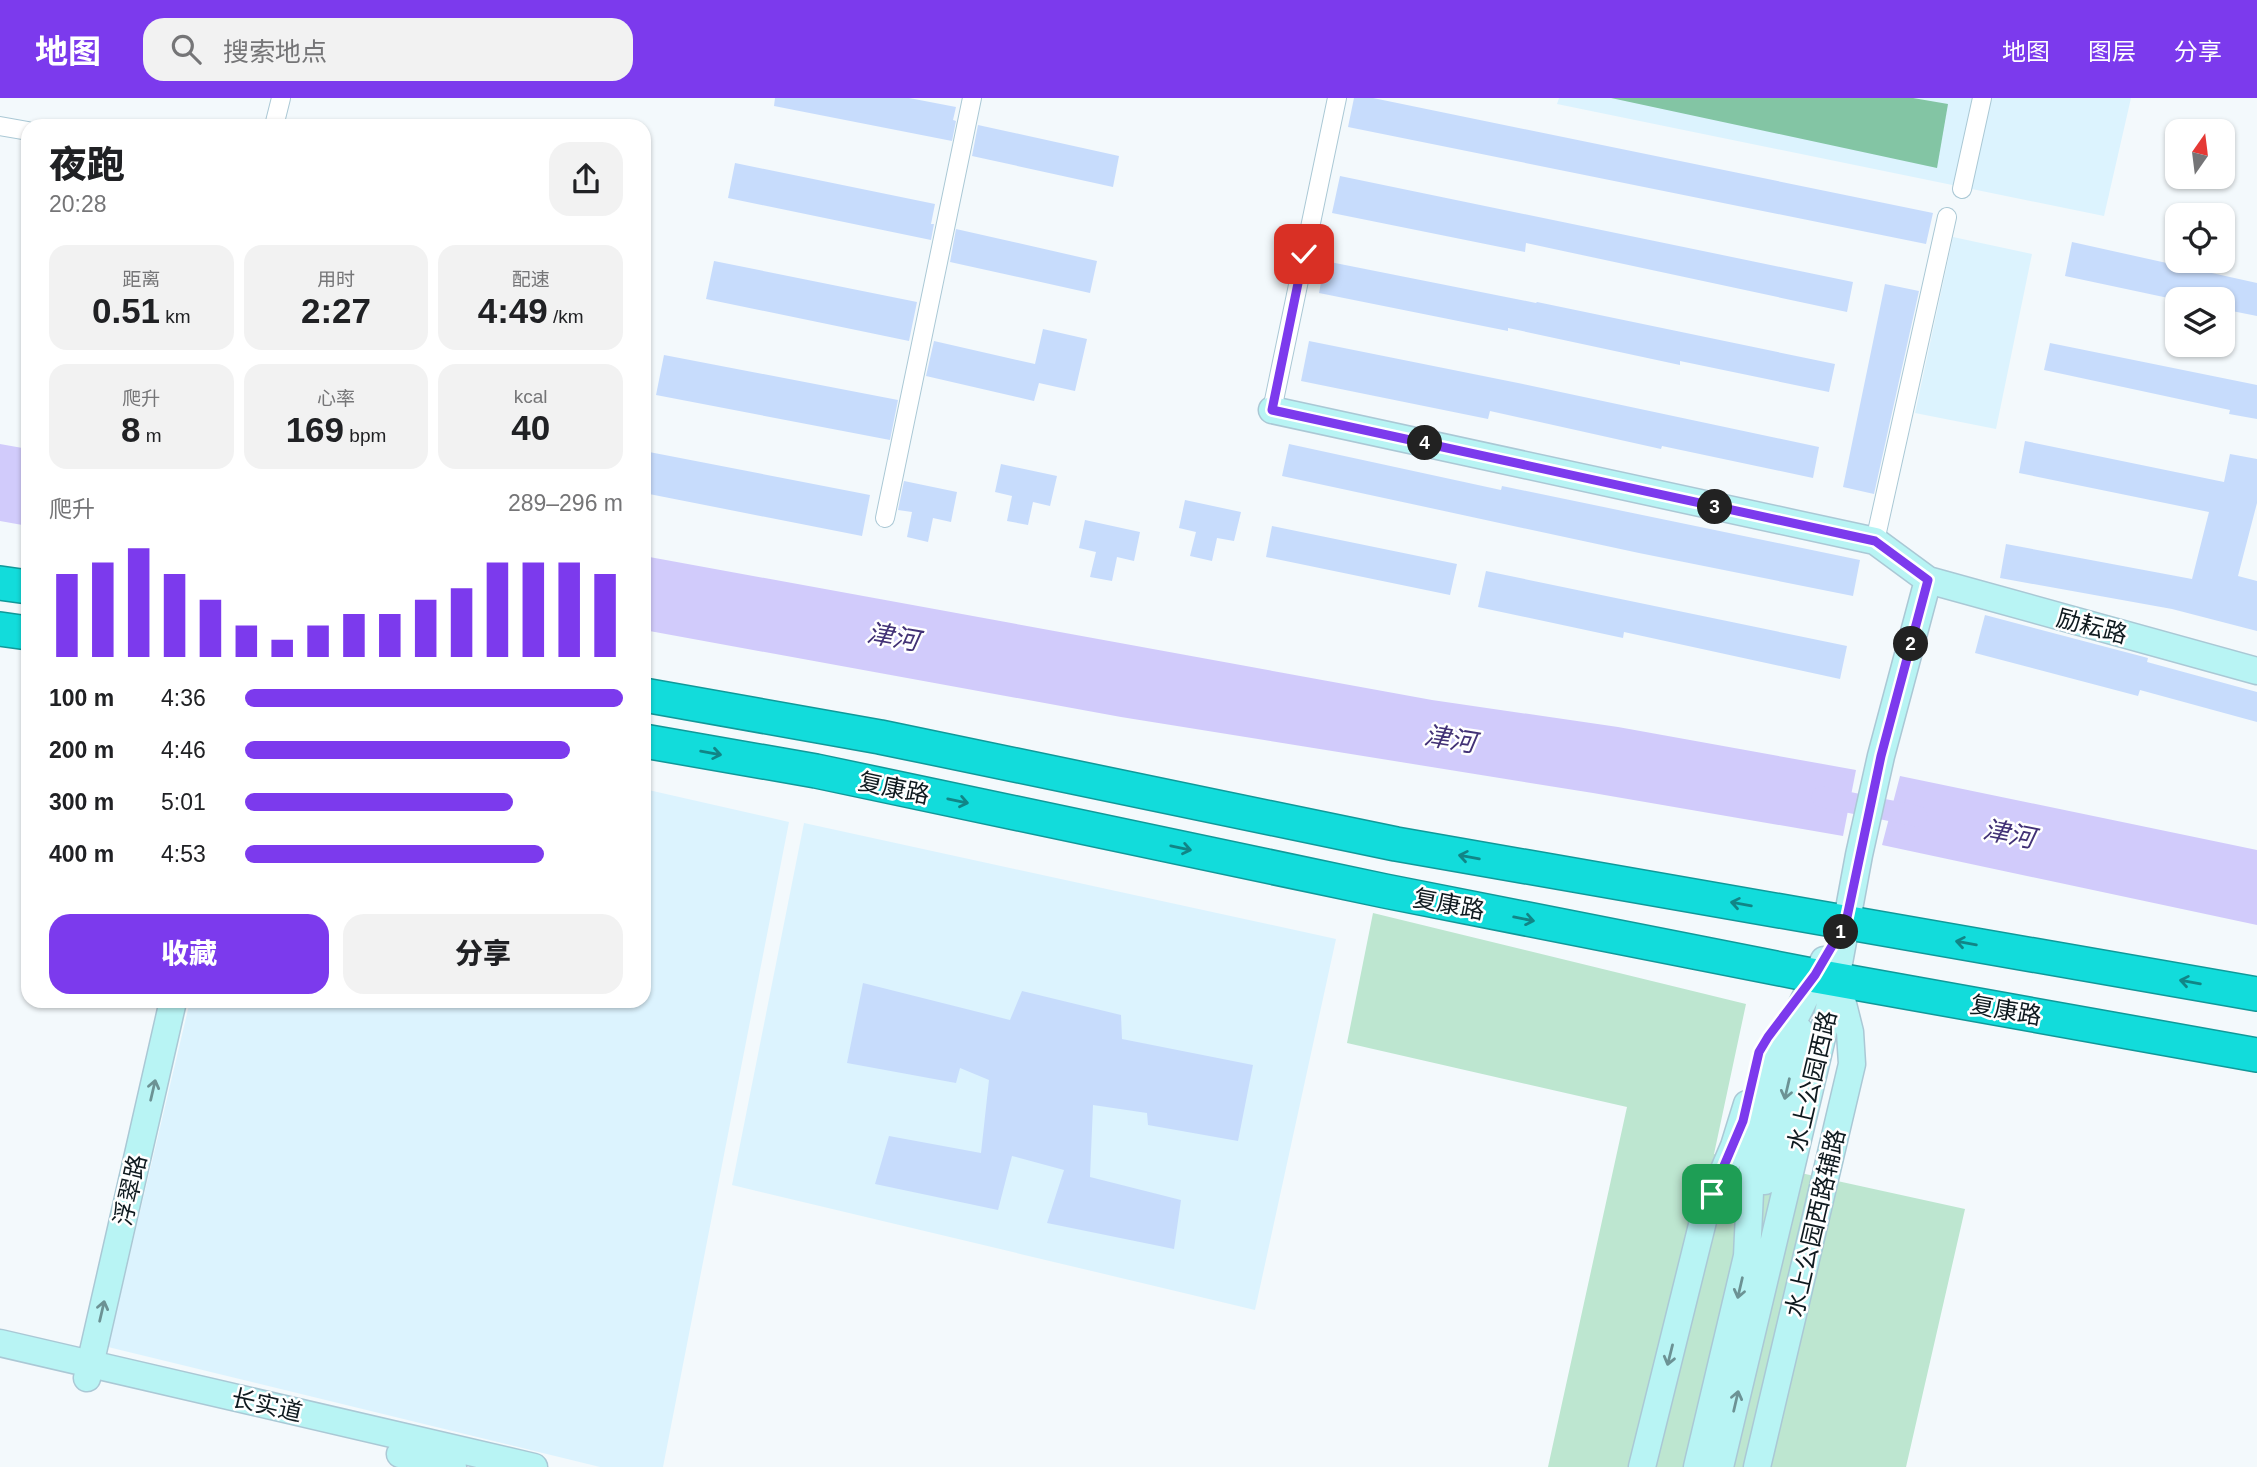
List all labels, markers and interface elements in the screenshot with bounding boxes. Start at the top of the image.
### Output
search box [143,18,633,81]
icon: search [167,30,205,68]
text: 地图 [35,33,101,70]
text: 搜索地点 [223,37,327,67]
text: 地图 [2002,38,2050,65]
text: 图层 [2088,38,2136,65]
text: 分享 [2174,38,2222,65]
north arrow [2165,119,2235,189]
map controls [2165,119,2235,357]
button: share [549,142,623,216]
text: 夜跑 [49,144,125,186]
text: 20:28 [49,191,107,217]
button: locate [2165,203,2235,273]
pin [1274,224,1334,284]
icon: check [1285,235,1323,273]
text: 距离 [122,269,160,290]
text: 用时 [317,269,355,290]
text: 配速 [512,269,550,290]
button: layers [2165,287,2235,357]
text: 0.51 [92,291,160,330]
text: 2:27 [301,291,371,330]
text: 4:49 [478,291,548,330]
text: km [160,306,191,327]
text: /km [548,306,584,327]
text: kcal [514,386,548,407]
text: 爬升 [122,388,160,409]
text: 心率 [317,388,355,409]
text: 40 [511,408,550,447]
text: 8 [121,410,141,449]
text: 169 [286,410,344,449]
text: m [141,425,162,446]
text: bpm [344,425,386,446]
pin: 4 [1408,426,1442,460]
text: 4 [1419,432,1430,453]
text: 289–296 m [508,490,623,516]
pin: 3 [1698,490,1732,524]
text: 爬升 [49,496,95,522]
text: 3 [1709,496,1720,517]
street label: 励耘路 [2054,604,2130,648]
water label: 津河 [865,618,926,657]
pin: 2 [1894,626,1928,662]
text: 2 [1905,633,1916,654]
text: 100 m [49,685,114,711]
text: 4:36 [161,685,206,711]
water label: 津河 [1422,720,1483,759]
text: 200 m [49,737,114,763]
text: 4:46 [161,737,206,763]
one-way arrow [699,746,722,760]
street label: 复康路 [856,767,932,809]
text: 300 m [49,789,114,815]
text: 5:01 [161,789,206,815]
one-way arrow [946,795,969,809]
water label: 津河 [1981,814,2042,855]
text: 400 m [49,841,114,867]
text: 4:53 [161,841,206,867]
one-way arrow [1169,842,1192,856]
one-way arrow [1458,849,1481,863]
street label: 复康路 [1411,884,1487,924]
one-way arrow [1731,897,1753,911]
one-way arrow [1512,912,1535,926]
button: 收藏 [49,914,329,994]
button: 分享 [343,914,623,994]
pin: 1 [1824,914,1858,950]
text: 1 [1835,921,1846,942]
one-way arrow [1955,936,1978,949]
one-way arrow [2179,975,2202,988]
street label: 复康路 [1968,990,2044,1030]
street label: 水上公园西路 [1783,1008,1841,1154]
one-way arrow [1780,1077,1793,1100]
one-way arrow [147,1079,160,1102]
street label: 水上公园西路辅路 [1780,1126,1850,1320]
street label: 浮翠路 [109,1152,151,1228]
pin [1682,1164,1742,1224]
icon: arrive [1693,1175,1731,1213]
one-way arrow [1733,1276,1746,1299]
one-way arrow [97,1301,110,1323]
one-way arrow [1663,1343,1676,1365]
street label: 长实道 [229,1384,305,1426]
one-way arrow [1730,1390,1743,1413]

